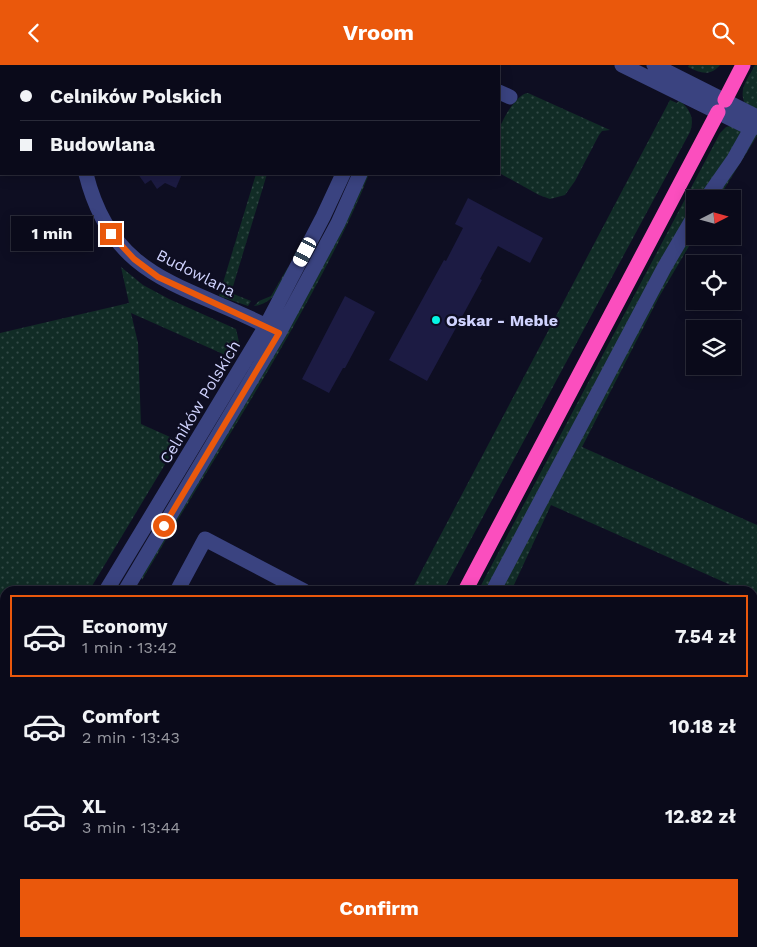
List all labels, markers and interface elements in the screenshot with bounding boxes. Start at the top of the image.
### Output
icon: back [20,19,48,47]
icon: search [709,19,737,47]
text: Vroom [343,20,414,45]
text: Celników Polskich [50,85,222,108]
text: Budowlana [50,133,155,156]
north arrow [686,190,741,245]
map controls [686,190,741,375]
callout: 1 min [11,217,94,251]
route end [100,223,122,245]
text: 1 min [31,224,73,243]
car [291,235,318,269]
street label: Budowlana [153,245,239,301]
button: locate [686,255,741,310]
place label: Oskar - Meble [446,311,558,330]
marker: Oskar - Meble [430,314,442,326]
button: layers [686,320,741,375]
street label: Celników Polskich [156,337,244,467]
route start [153,515,175,537]
icon: car [22,614,67,659]
text: Economy [82,615,167,638]
text: 7.54 zł [675,625,736,648]
text: 1 min · 13:42 [82,638,177,657]
icon: car [22,704,67,749]
text: Comfort [82,705,160,728]
text: 10.18 zł [669,715,736,738]
text: 2 min · 13:43 [82,728,180,747]
icon: car [22,794,67,839]
text: XL [82,795,106,818]
text: 12.82 zł [665,805,736,828]
text: 3 min · 13:44 [82,818,180,837]
button: Confirm [20,879,738,937]

